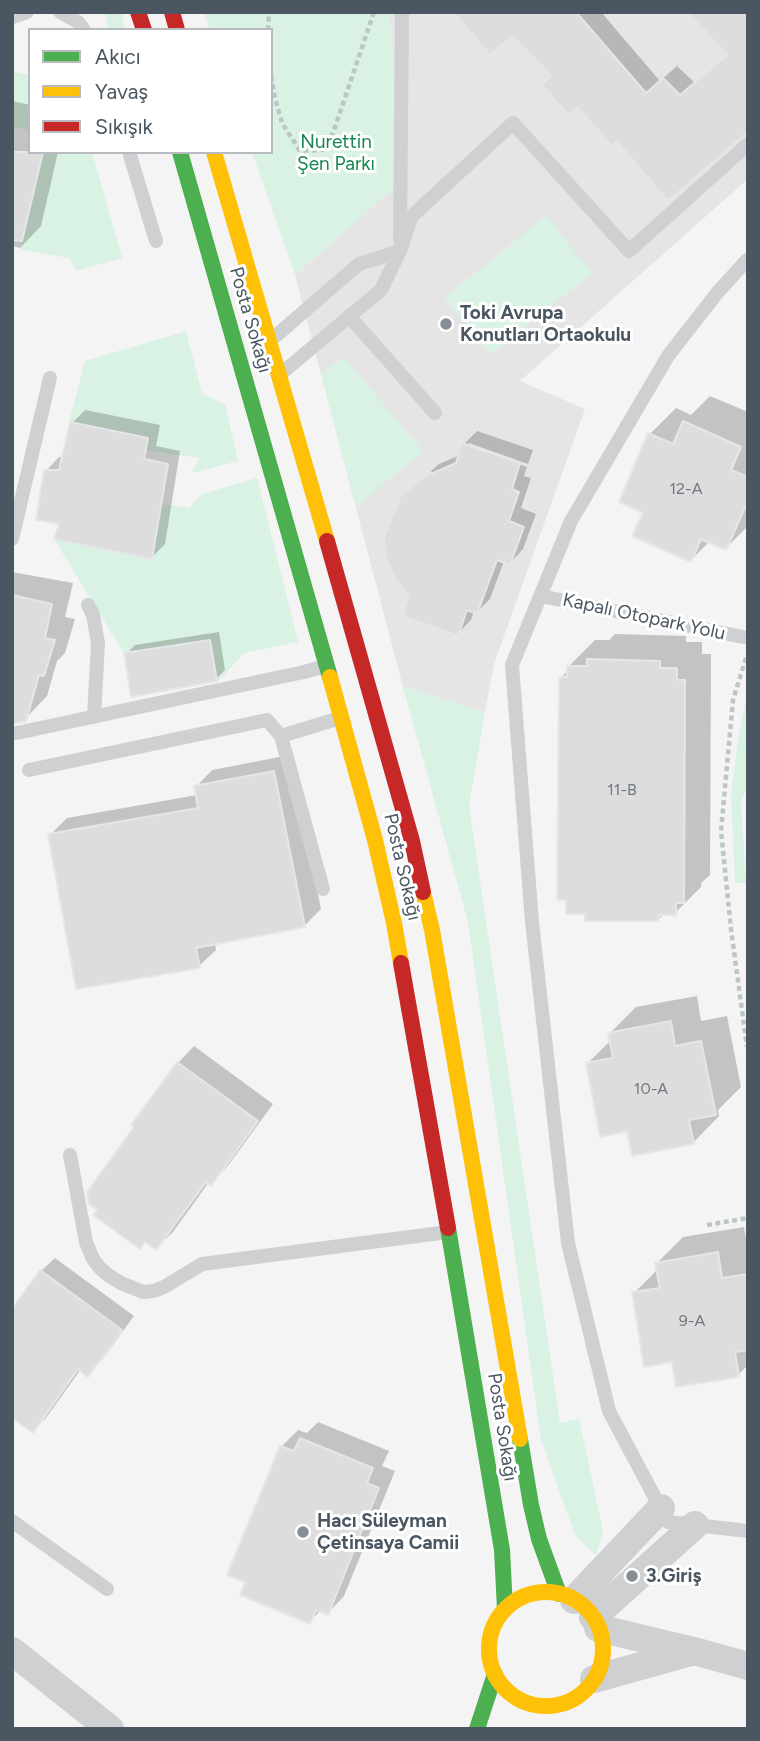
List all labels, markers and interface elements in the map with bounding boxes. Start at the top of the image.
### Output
legend [28,28,273,154]
text: Akıcı [95,44,141,69]
text: Yavaş [95,79,148,104]
text: Sıkışık [95,114,153,139]
park label: Nurettin Şen Parkı [297,131,375,175]
street label: Posta Sokağı [224,264,276,376]
place label: Toki Avrupa Konutları Ortaokulu [460,302,631,346]
marker: Toki Avrupa Konutları Ortaokulu [438,316,454,332]
house number: 12-A [669,479,703,499]
street label: Kapalı Otopark Yolu [561,589,727,645]
house number: 11-B [607,780,637,800]
street label: Posta Sokağı [379,811,425,923]
house number: 10-A [634,1079,668,1099]
house number: 9-A [679,1311,705,1331]
street label: Posta Sokağı [482,1371,522,1483]
place label: Hacı Süleyman Çetinsaya Camii [317,1510,459,1554]
marker: Hacı Süleyman Çetinsaya Camii [295,1524,311,1540]
place label: 3.Giriş [646,1565,702,1587]
marker: 3.Giriş [624,1568,640,1584]

